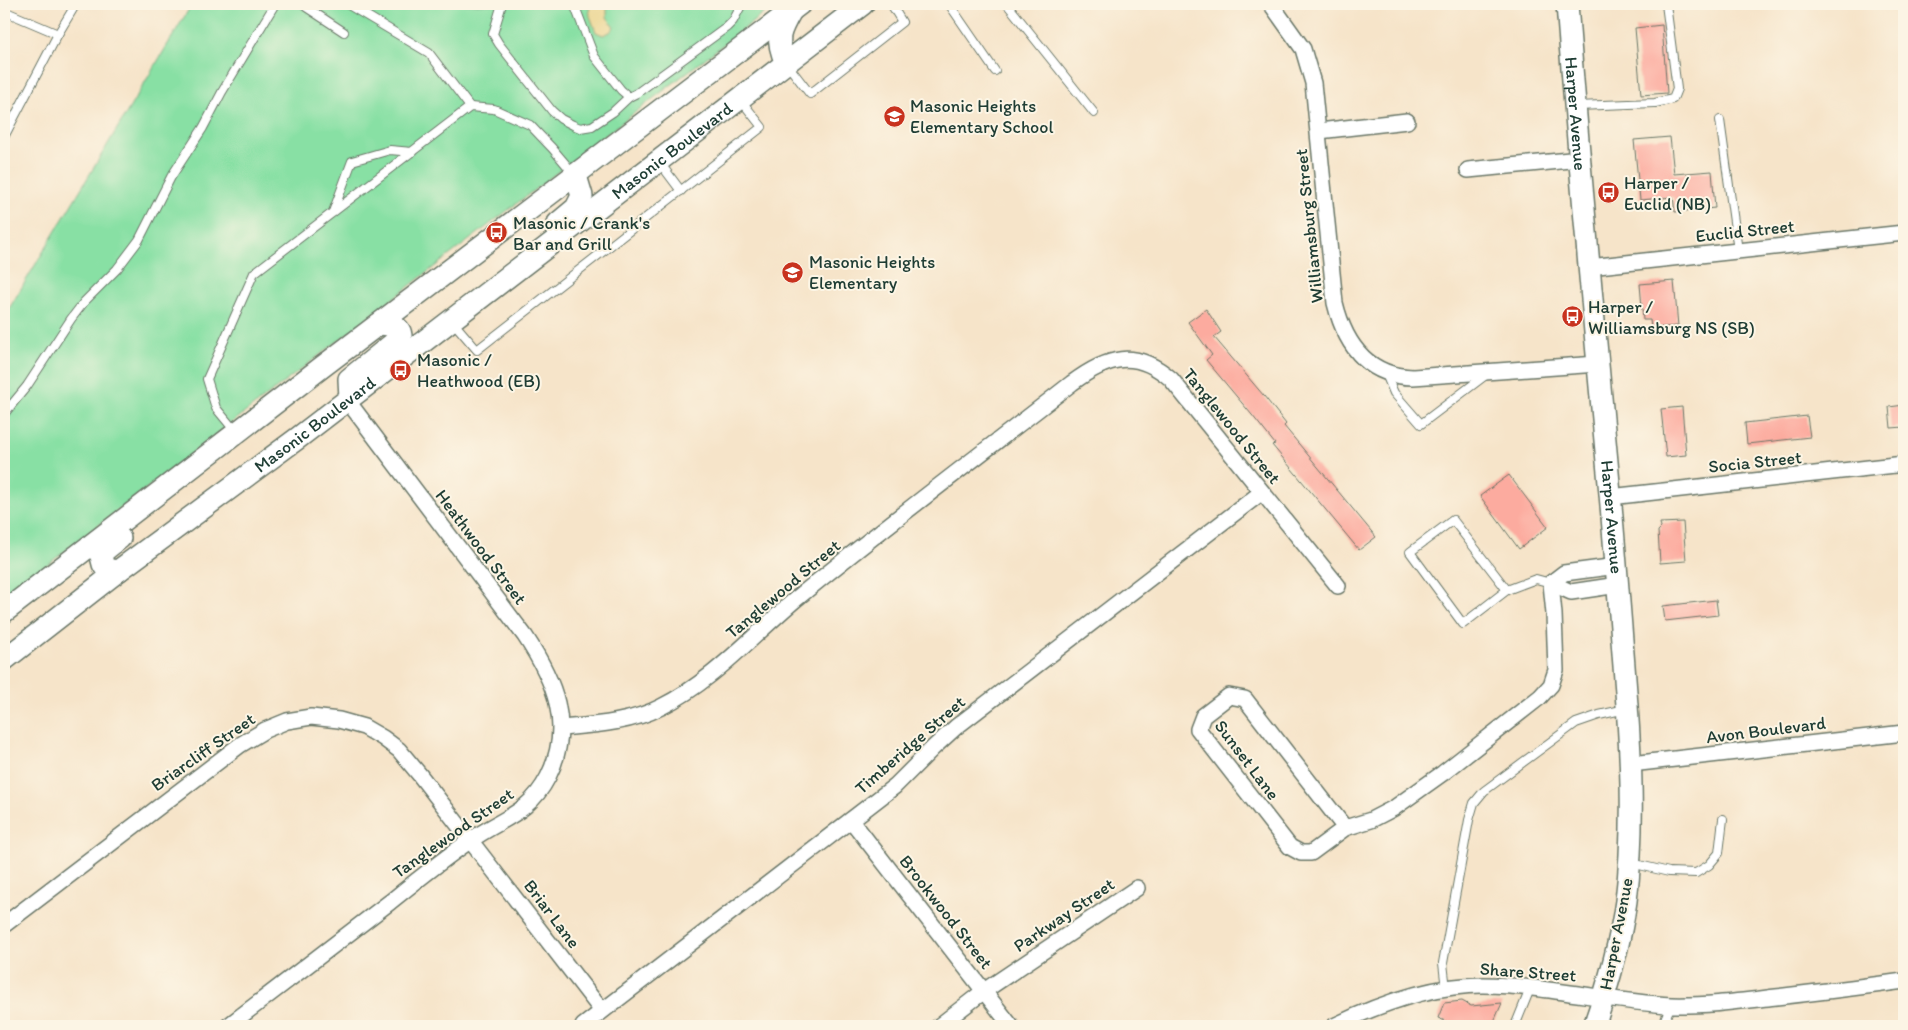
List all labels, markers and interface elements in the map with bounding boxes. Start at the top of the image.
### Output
street label: Harper Avenue [1560,56,1591,171]
place label: Masonic Heights Elementary School [910,95,1054,138]
street label: Masonic Boulevard [607,97,737,204]
school or university icon: Masonic Heights Elementary School [882,104,906,128]
street label: Williamsburg Street [1290,148,1328,304]
place label: Harper / Euclid (NB) [1624,172,1711,215]
bus stop icon: Harper / Euclid (NB) [1596,181,1620,205]
place label: Masonic / Crank's Bar and Grill [513,212,650,255]
street label: Euclid Street [1694,215,1796,247]
bus stop icon: Masonic / Crank's Bar and Grill [485,221,509,245]
place label: Masonic Heights Elementary [809,251,935,294]
school or university icon: Masonic Heights Elementary [781,260,805,284]
place label: Harper / Williamsburg NS (SB) [1588,296,1755,339]
bus stop icon: Harper / Williamsburg NS (SB) [1560,305,1584,329]
place label: Masonic / Heathwood (EB) [417,349,541,392]
bus stop icon: Masonic / Heathwood (EB) [389,358,413,382]
street label: Tanglewood Street [1178,364,1286,489]
street label: Masonic Boulevard [250,371,380,478]
street label: Socia Street [1707,446,1803,478]
street label: Harper Avenue [1596,459,1628,575]
street label: Heathwood Street [431,485,532,609]
street label: Tanglewood Street [721,534,845,643]
street label: Timberidge Street [850,691,970,799]
street label: Briarcliff Street [147,708,260,796]
street label: Avon Boulevard [1705,712,1827,748]
street label: Sunset Lane [1210,716,1284,804]
street label: Tanglewood Street [388,783,518,883]
street label: Brookwood Street [895,850,998,974]
street label: Parkway Street [1009,873,1119,957]
street label: Briar Lane [519,875,585,953]
street label: Harper Avenue [1594,876,1638,992]
street label: Share Street [1479,958,1577,986]

